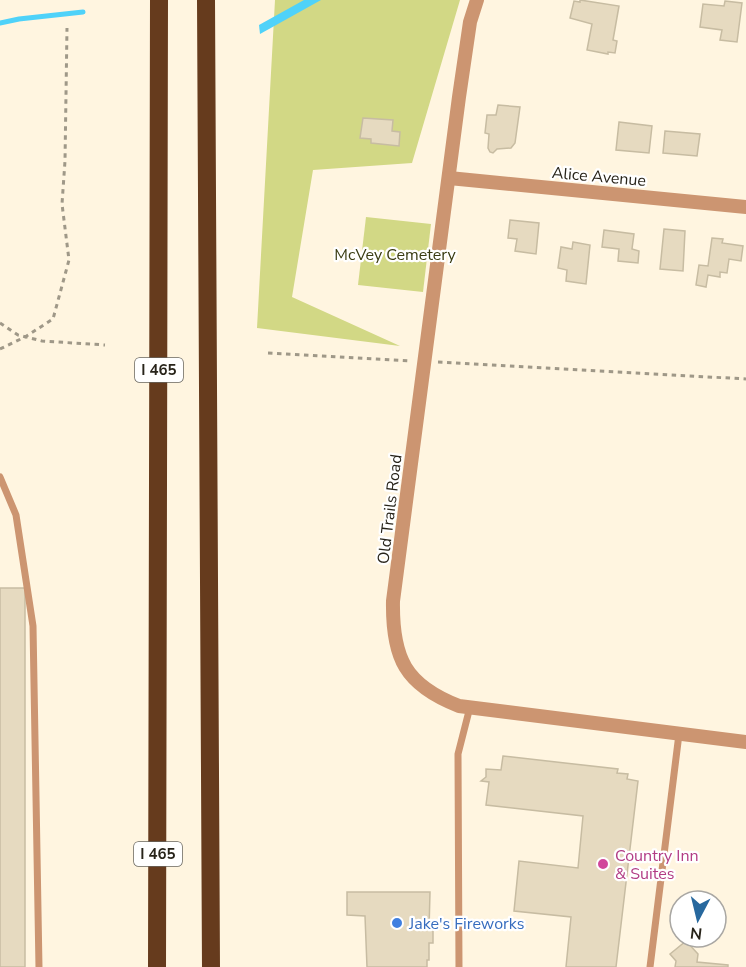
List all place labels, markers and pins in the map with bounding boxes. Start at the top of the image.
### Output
place label: Country Inn & Suites [615,845,699,885]
marker: Country Inn & Suites [596,857,610,871]
place label: Jake's Fireworks [408,913,524,935]
marker: Jake's Fireworks [390,916,404,930]

